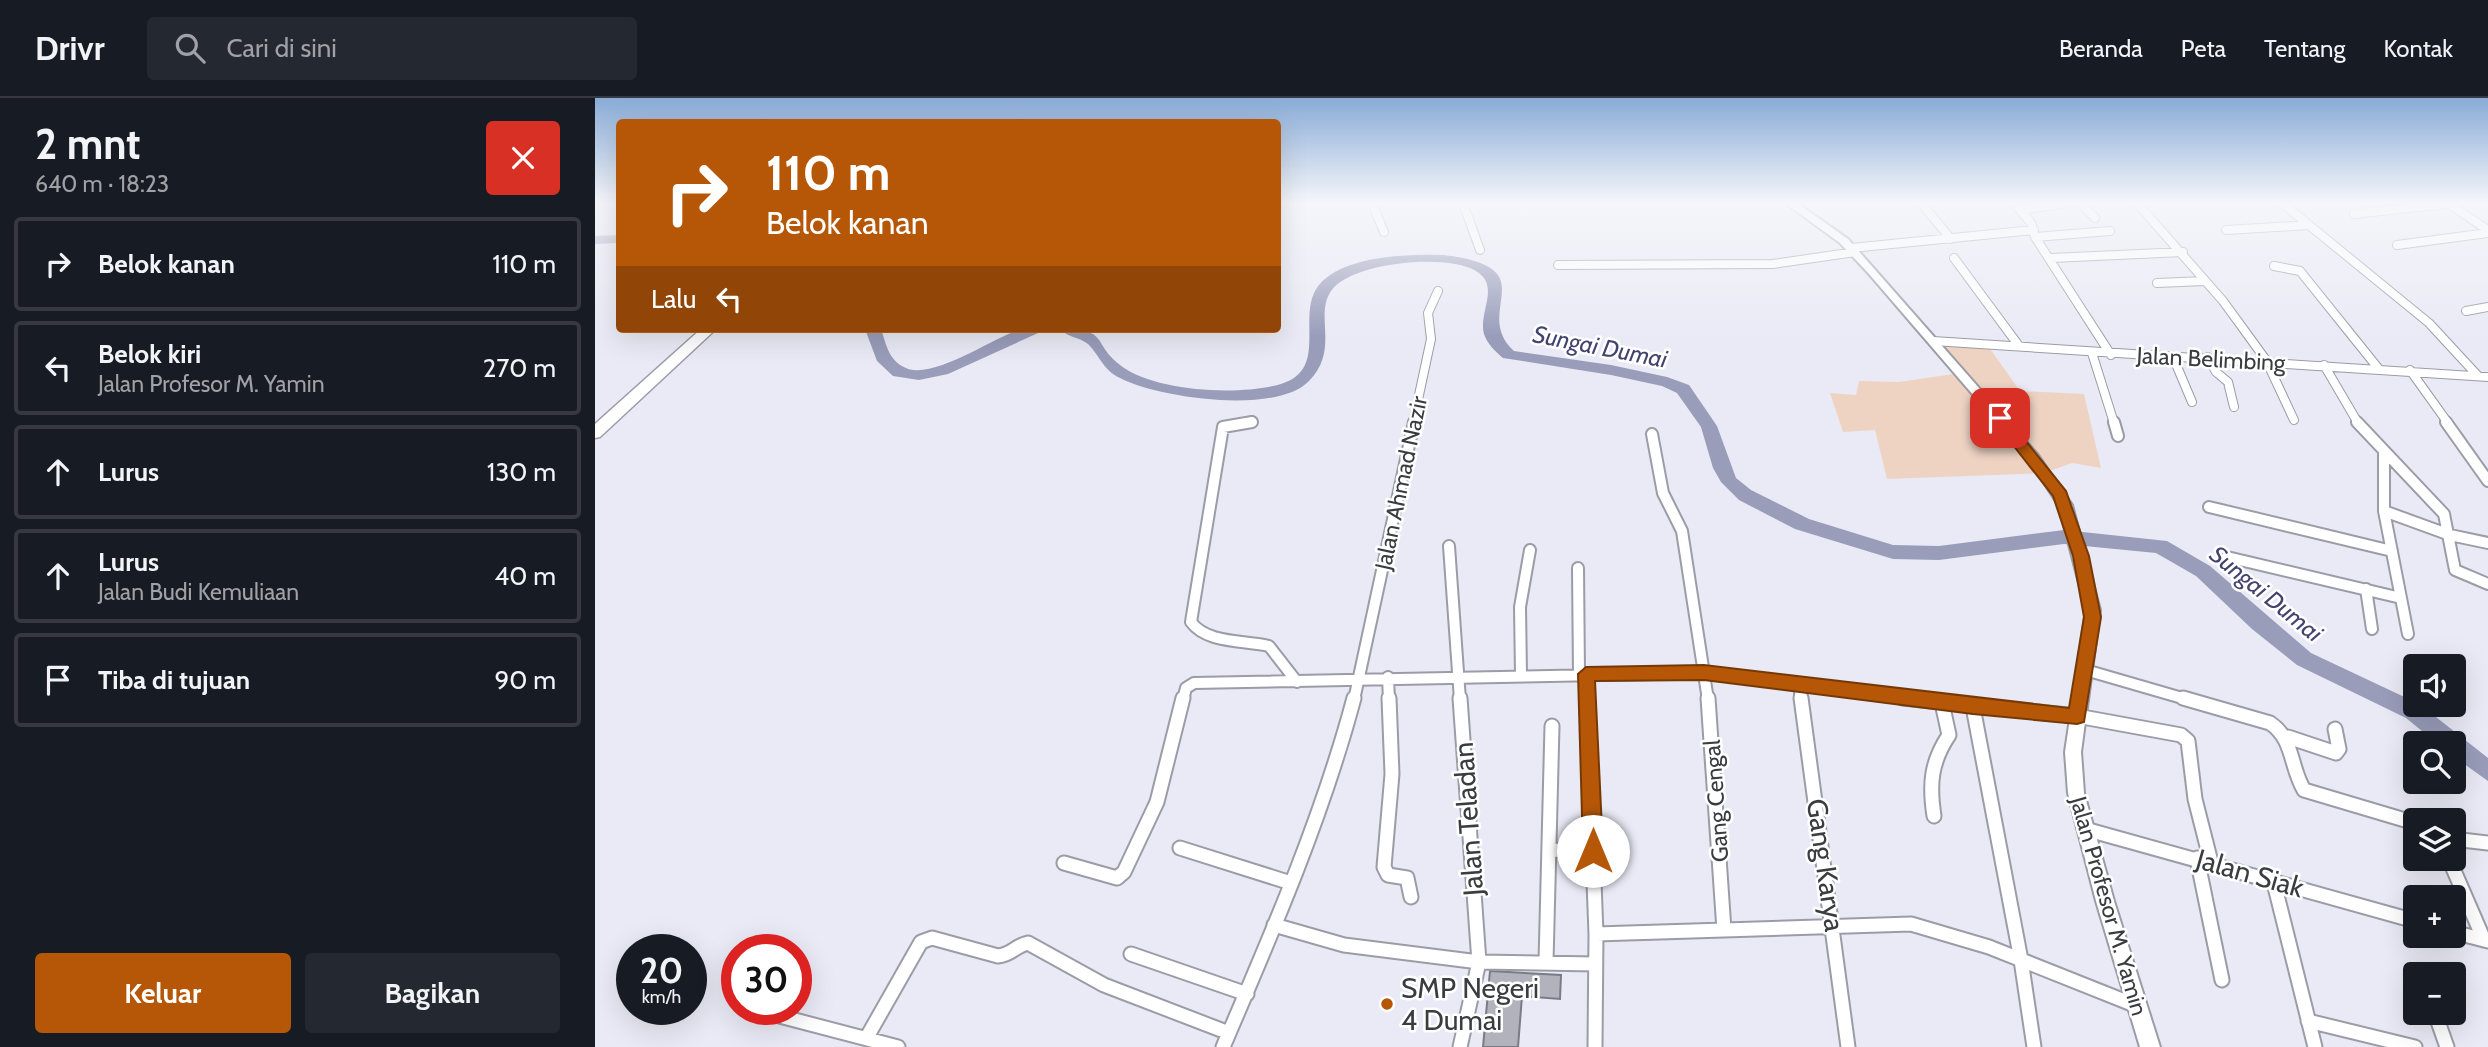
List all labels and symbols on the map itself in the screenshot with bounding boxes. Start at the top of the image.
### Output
water label: Sungai Dumai [1530,319,1671,374]
street label: Jalan Belimbing [2135,341,2287,377]
pin [1970,388,2030,448]
street label: Jalan Ahmad Nazir [1369,393,1433,573]
water label: Sungai Dumai [2204,539,2329,648]
street label: Gang Cengal [1698,738,1734,863]
street label: Jalan Teladan [1446,741,1490,898]
street label: Jalan Profesor M. Yamin [2064,792,2154,1019]
street label: Gang Karya [1800,796,1852,934]
position arrow [1556,814,1630,888]
street label: Jalan Siak [2191,841,2308,905]
speed limit sign: 30 [721,934,812,1025]
place label: SMP Negeri 4 Dumai [1401,971,1539,1037]
marker: SMP Negeri 4 Dumai [1379,996,1395,1012]

